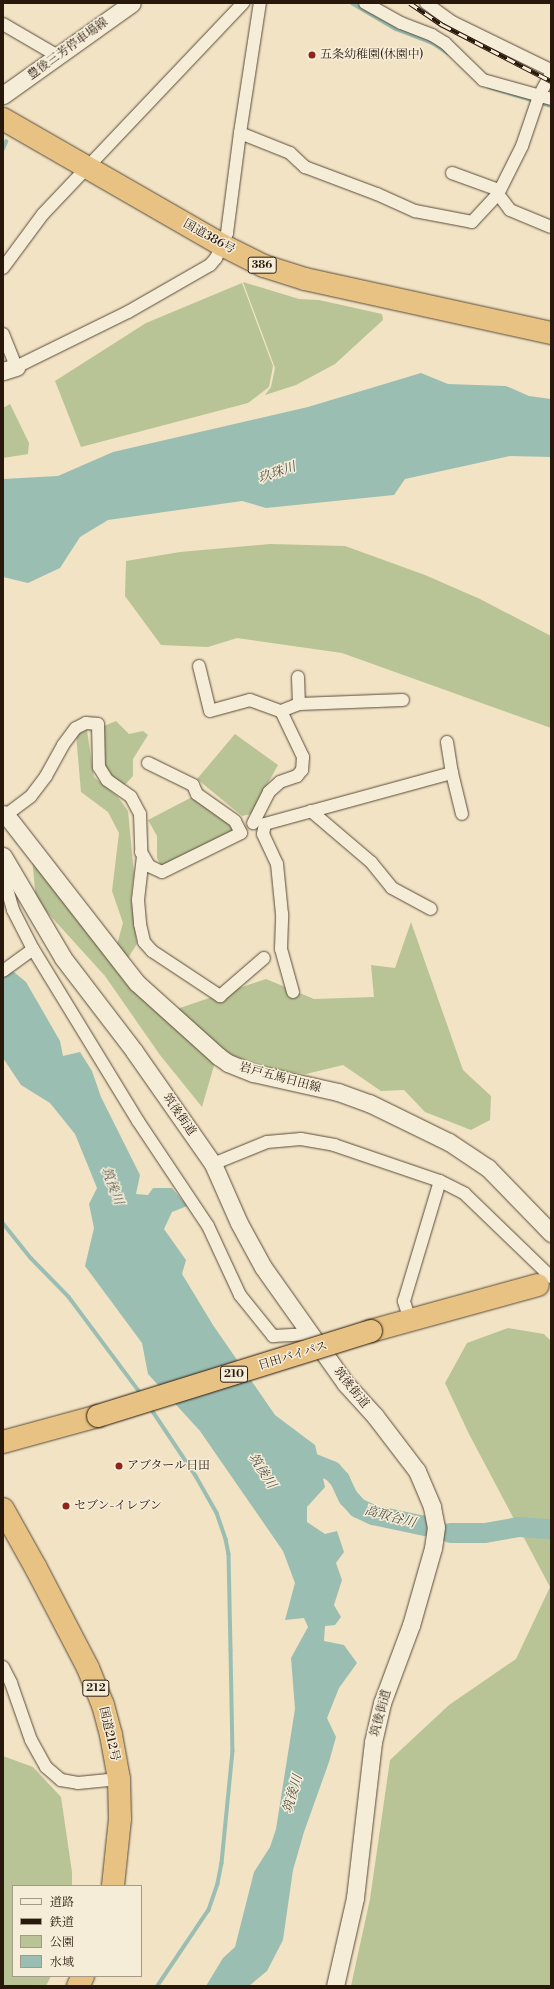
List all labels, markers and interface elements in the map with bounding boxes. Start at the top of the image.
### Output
street label: 豊後三芳停車場線 [25,15,111,83]
place label: 五条幼稚園(休園中) [320,48,423,62]
marker: 五条幼稚園(休園中) [307,50,317,60]
street label: 国道386号 [180,217,238,257]
road number: 386 [247,256,277,274]
water label: 玖珠川 [256,459,298,487]
street label: 岩戸五馬日田線 [238,1060,322,1096]
street label: 筑後街道 [159,1091,199,1139]
water label: 筑後川 [98,1165,126,1207]
street label: 日田バイパス [256,1339,330,1373]
road number: 210 [220,1365,248,1383]
street label: 筑後街道 [330,1365,372,1411]
water label: 筑後川 [245,1450,279,1492]
place label: アブタール日田 [127,1459,211,1473]
marker: アブタール日田 [114,1461,124,1471]
place label: セブン-イレブン [74,1499,163,1513]
marker: セブン-イレブン [61,1501,71,1511]
water label: 高取谷川 [363,1503,417,1531]
road number: 212 [82,1679,110,1697]
street label: 筑後街道 [368,1688,394,1738]
street label: 国道212号 [96,1705,122,1763]
water label: 筑後川 [280,1773,306,1815]
legend [12,1885,142,1977]
text: 道路 [50,1895,74,1910]
text: 鉄道 [50,1915,74,1930]
text: 公園 [50,1935,74,1950]
text: 水域 [50,1955,74,1970]

